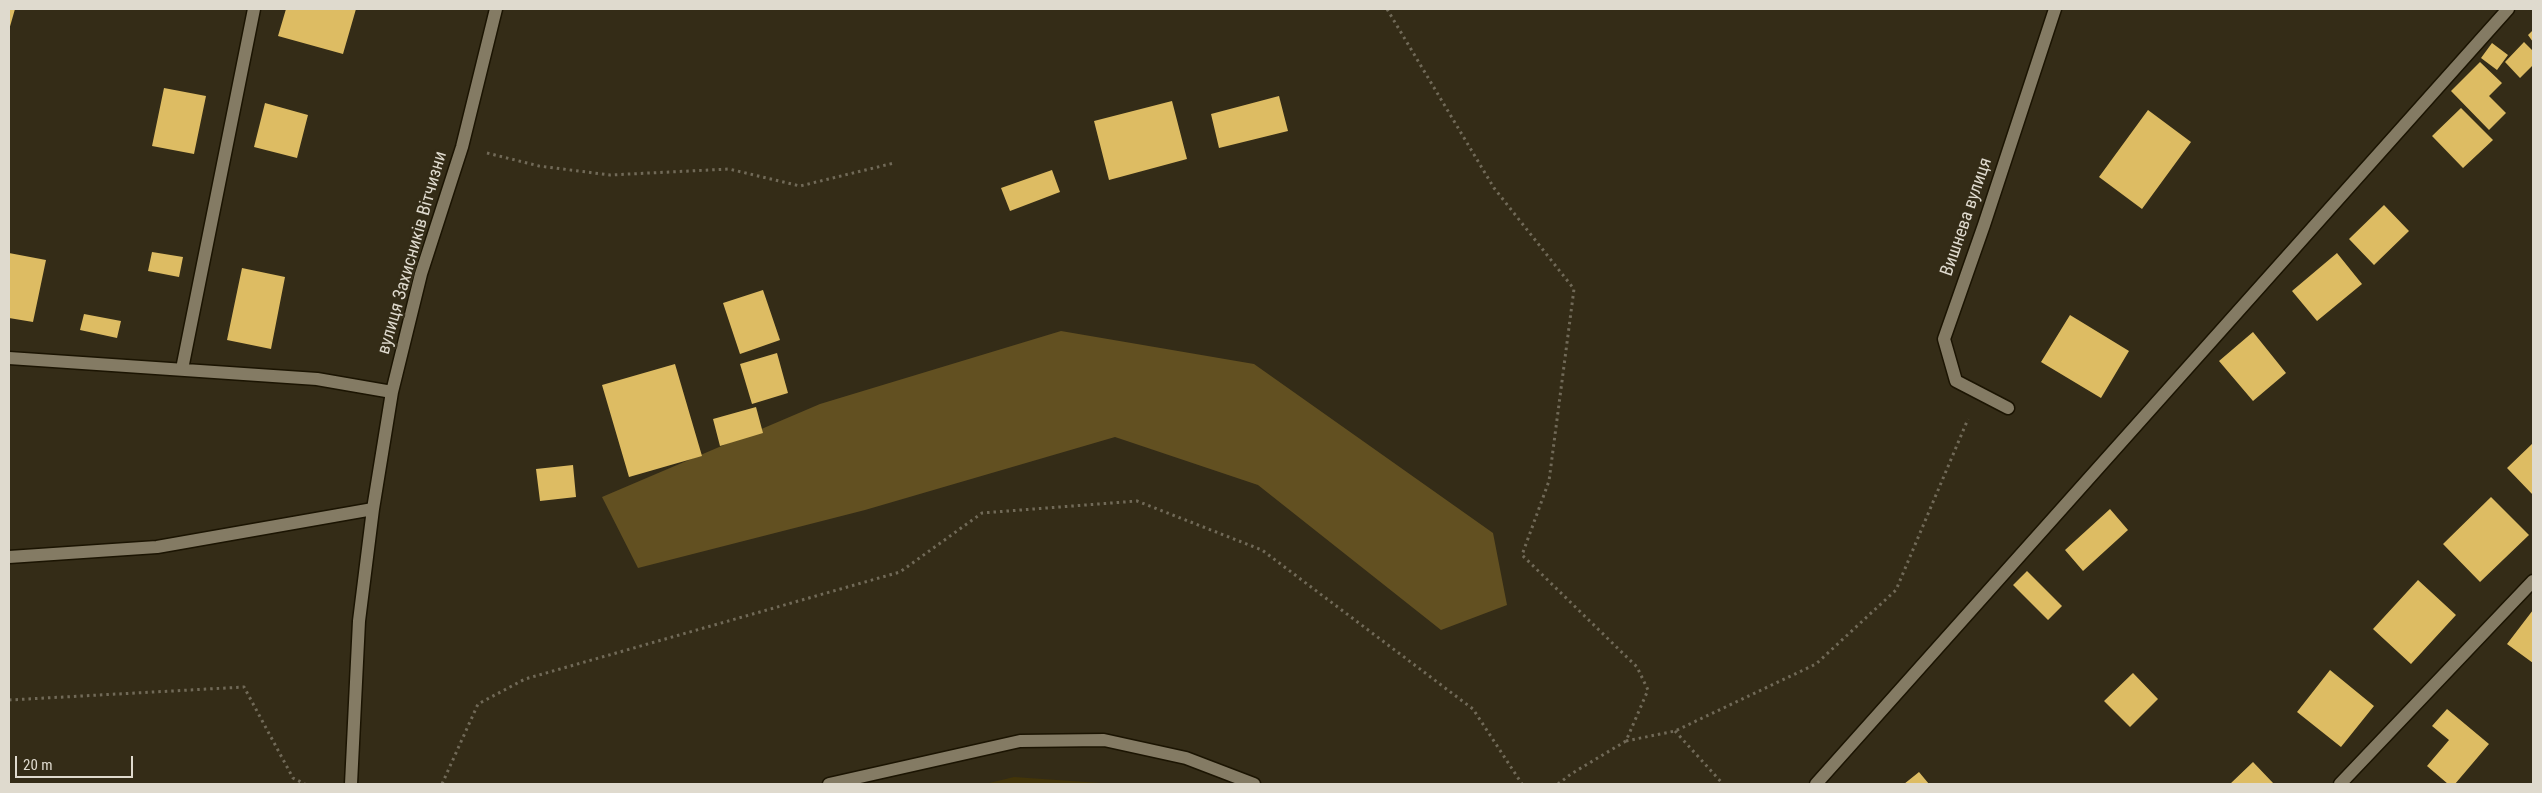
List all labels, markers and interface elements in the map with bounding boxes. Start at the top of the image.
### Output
street label: вулиця Захисників Вітчизни [374,149,452,357]
street label: Вишнева вулиця [1937,155,1997,279]
scale bar [18,746,135,778]
text: 20 m [23,756,53,774]

